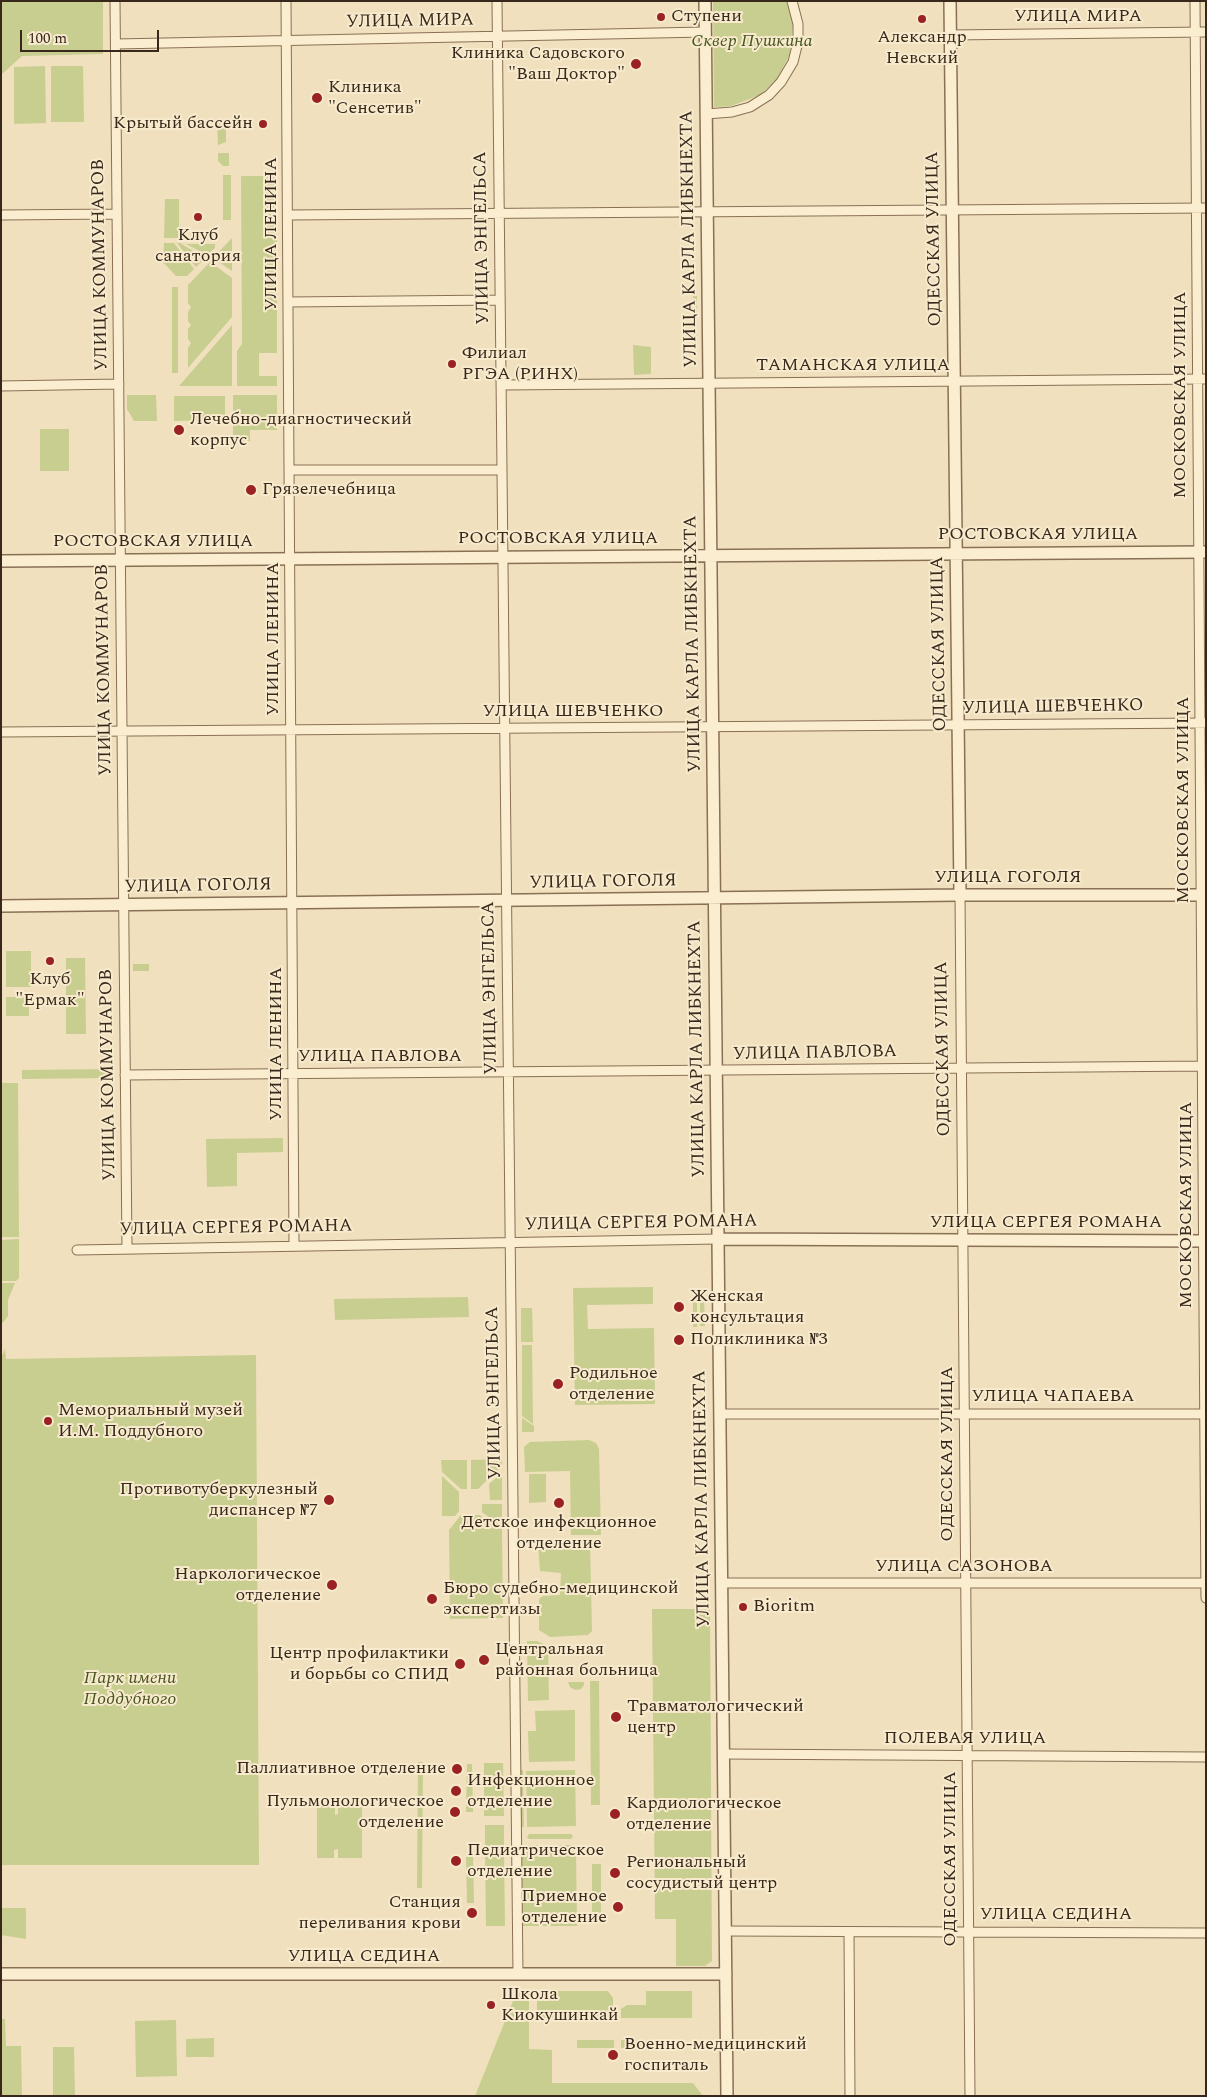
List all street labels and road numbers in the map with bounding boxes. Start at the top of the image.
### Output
street label: УЛИЦА МИРА [1014,6,1142,28]
street label: УЛИЦА МИРА [346,10,474,34]
street label: УЛИЦА КАРЛА ЛИБКНЕХТА [677,110,703,368]
street label: УЛИЦА ЭНГЕЛЬСА [471,151,495,325]
street label: ОДЕССКАЯ УЛИЦА [923,151,947,327]
street label: УЛИЦА ЛЕНИНА [261,157,283,311]
street label: УЛИЦА КОММУНАРОВ [88,159,114,371]
street label: МОСКОВСКАЯ УЛИЦА [1170,292,1192,498]
street label: ТАМАНСКАЯ УЛИЦА [756,355,950,377]
street label: УЛИЦА КАРЛА ЛИБКНЕХТА [681,515,707,773]
street label: РОСТОВСКАЯ УЛИЦА [938,524,1138,546]
street label: РОСТОВСКАЯ УЛИЦА [458,528,658,550]
street label: РОСТОВСКАЯ УЛИЦА [53,531,253,553]
street label: ОДЕССКАЯ УЛИЦА [928,556,952,732]
street label: УЛИЦА ЛЕНИНА [263,562,285,716]
street label: УЛИЦА КОММУНАРОВ [92,564,118,776]
street label: УЛИЦА ШЕВЧЕНКО [962,696,1144,720]
street label: МОСКОВСКАЯ УЛИЦА [1173,697,1195,903]
street label: УЛИЦА ШЕВЧЕНКО [483,701,663,723]
street label: УЛИЦА ГОГОЛЯ [934,867,1082,889]
street label: УЛИЦА ГОГОЛЯ [529,871,677,895]
street label: УЛИЦА ГОГОЛЯ [124,875,272,899]
street label: УЛИЦА ЭНГЕЛЬСА [479,901,503,1075]
street label: УЛИЦА КАРЛА ЛИБКНЕХТА [685,920,711,1178]
street label: ОДЕССКАЯ УЛИЦА [932,961,956,1137]
street label: УЛИЦА ЛЕНИНА [266,967,288,1121]
street label: УЛИЦА КОММУНАРОВ [96,969,122,1181]
street label: УЛИЦА ПАВЛОВА [733,1042,897,1066]
street label: УЛИЦА ПАВЛОВА [298,1046,462,1068]
street label: МОСКОВСКАЯ УЛИЦА [1176,1102,1198,1308]
street label: УЛИЦА СЕРГЕЯ РОМАНА [524,1211,758,1237]
street label: УЛИЦА СЕРГЕЯ РОМАНА [930,1212,1162,1234]
street label: УЛИЦА СЕРГЕЯ РОМАНА [119,1216,353,1242]
street label: УЛИЦА ЭНГЕЛЬСА [483,1306,507,1480]
street label: ОДЕССКАЯ УЛИЦА [937,1366,959,1542]
street label: УЛИЦА КАРЛА ЛИБКНЕХТА [690,1370,716,1628]
street label: УЛИЦА ЧАПАЕВА [972,1386,1134,1408]
street label: УЛИЦА САЗОНОВА [875,1556,1053,1578]
street label: ПОЛЕВАЯ УЛИЦА [884,1728,1046,1750]
street label: ОДЕССКАЯ УЛИЦА [940,1771,962,1947]
street label: УЛИЦА СЕДИНА [980,1904,1132,1926]
street label: УЛИЦА СЕДИНА [288,1946,440,1968]

